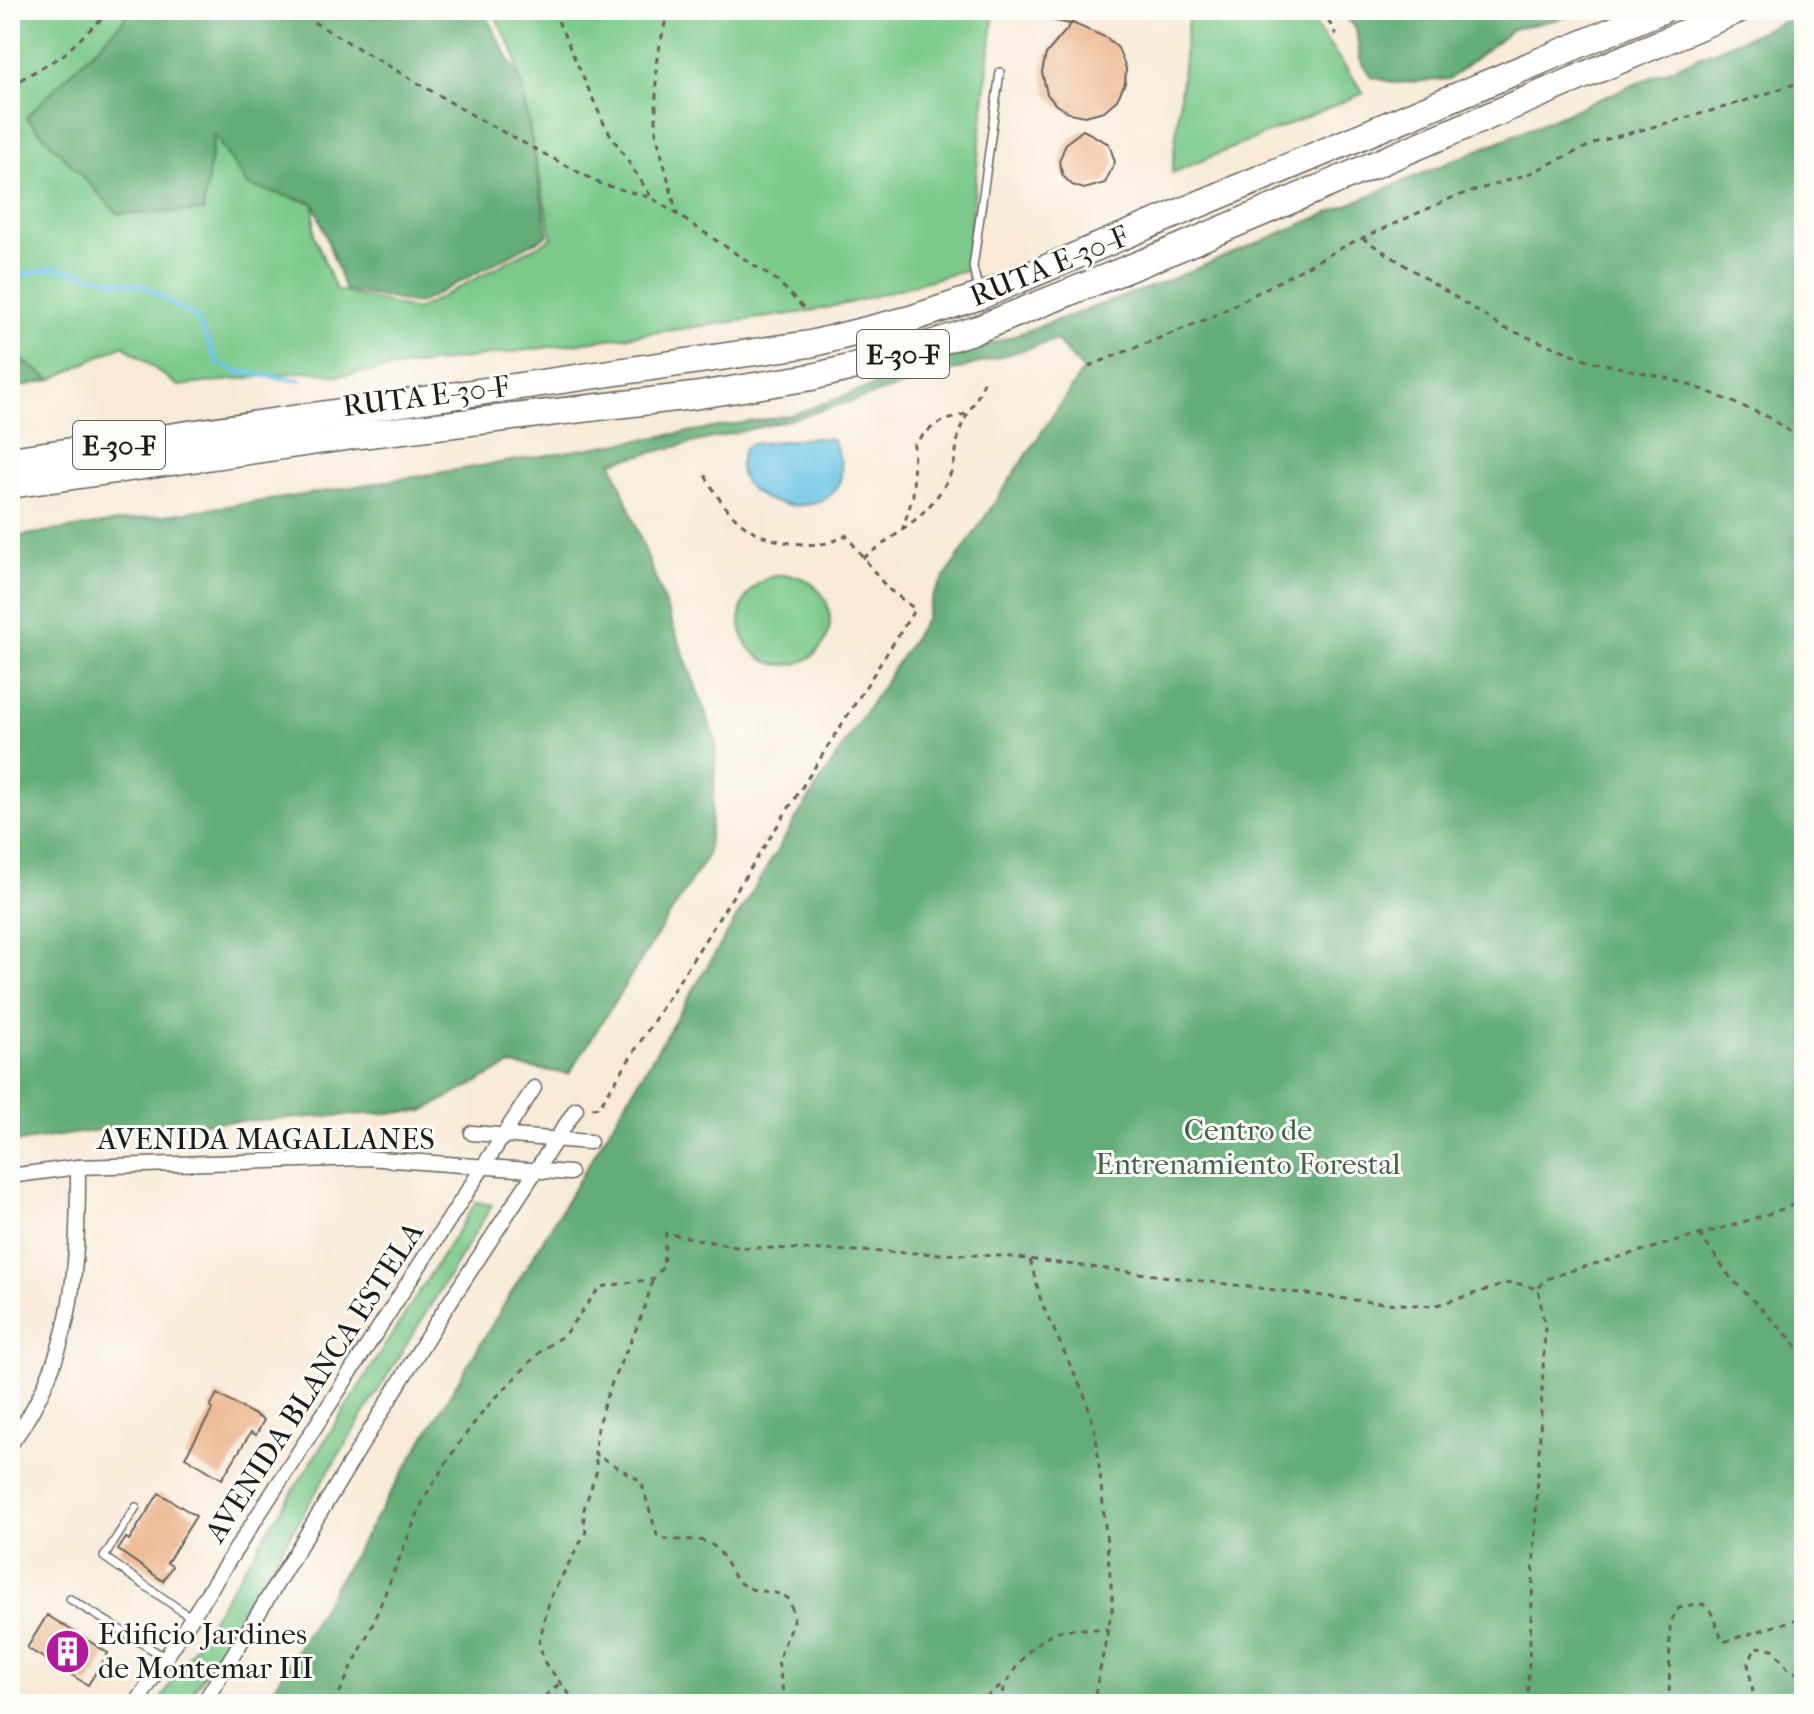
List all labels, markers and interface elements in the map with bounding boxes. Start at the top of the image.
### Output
street label: RUTA E-30-F [965,219,1134,314]
road number: E-30-F [857,330,949,378]
street label: RUTA E-30-F [341,369,512,424]
road number: E-30-F [73,421,165,469]
park label: Centro de Entrenamiento Forestal [1095,1113,1401,1182]
street label: AVENIDA MAGALLANES [96,1122,435,1157]
street label: AVENIDA BLANCA ESTELA [197,1215,431,1550]
place label: Edificio Jardines de Montemar III [98,1617,314,1686]
building icon: Edificio Jardines de Montemar III [43,1627,91,1675]

